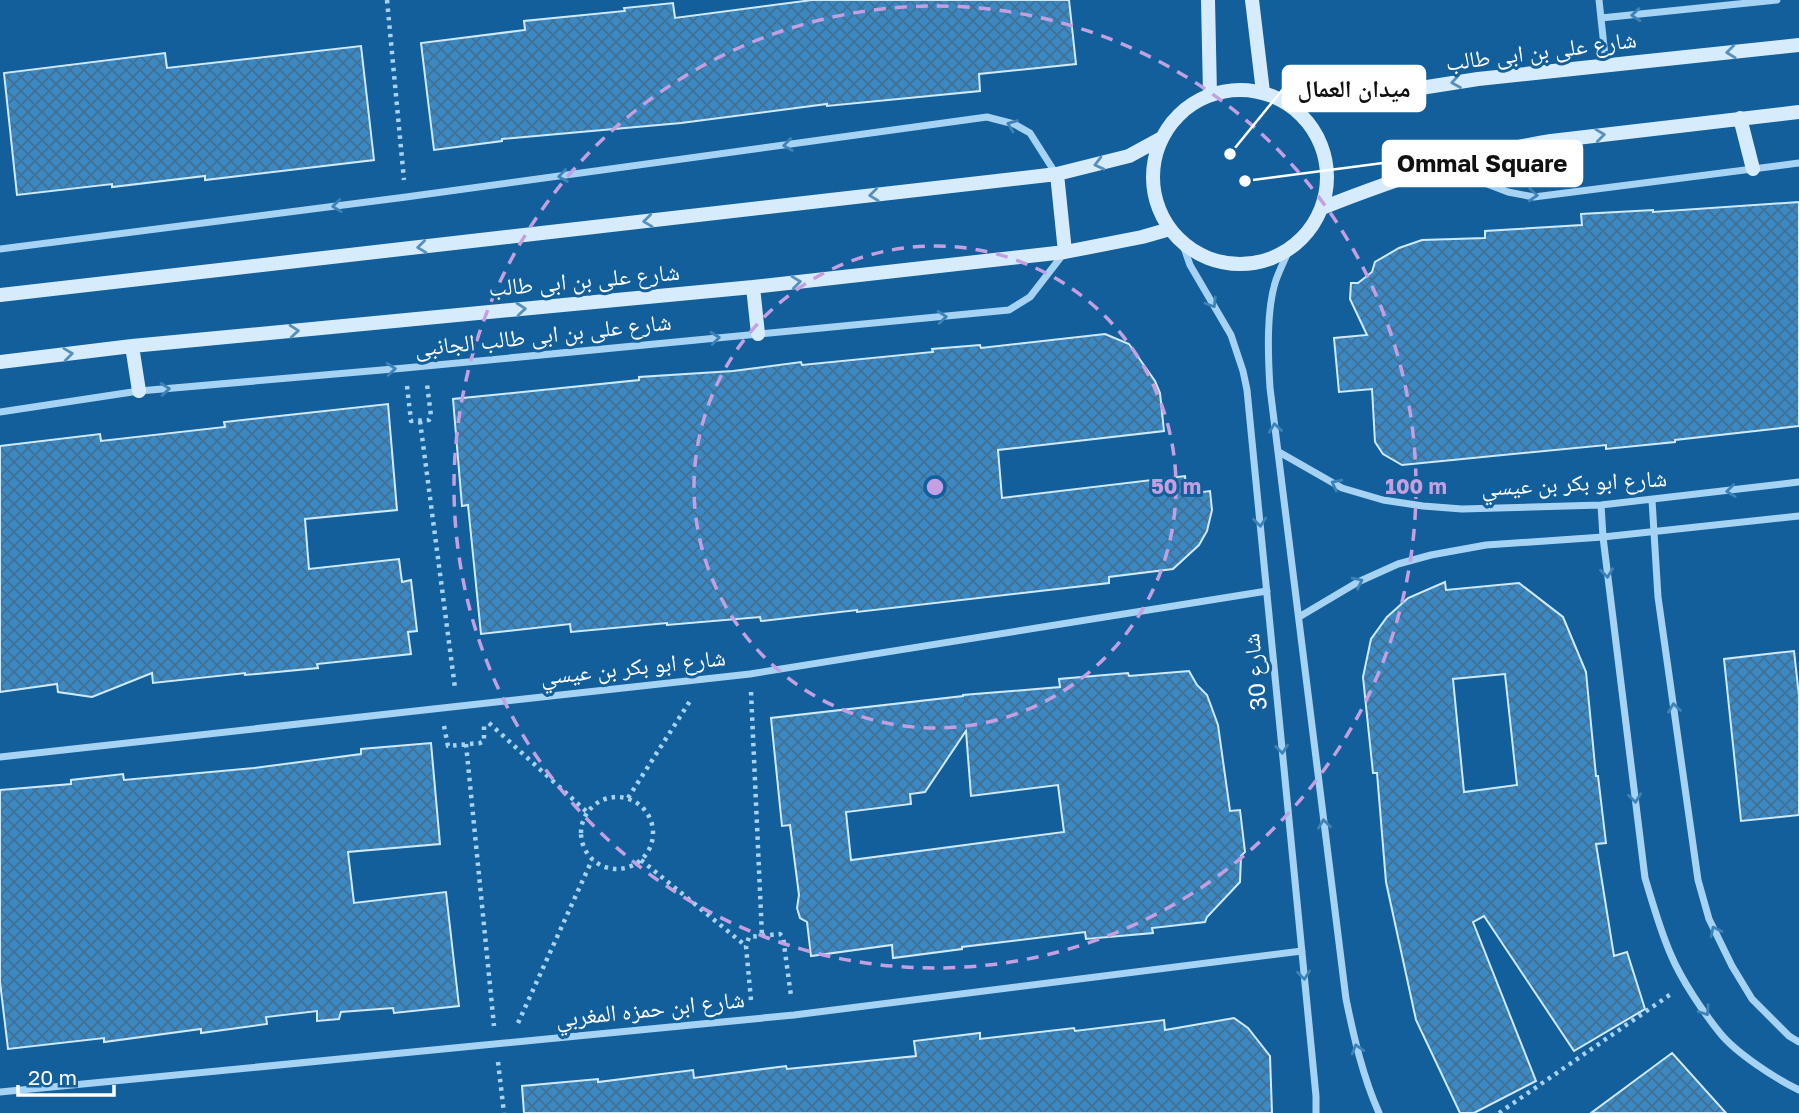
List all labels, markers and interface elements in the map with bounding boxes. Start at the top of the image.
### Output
one-way arrow [1630,7,1642,22]
street label: شارع على بن ابى طالب [1444,24,1638,78]
one-way arrow [1725,45,1737,60]
callout: ميدان العمال [1283,66,1425,111]
text: ميدان العمال [1297,73,1411,103]
one-way arrow [1450,74,1462,89]
one-way arrow [1007,120,1019,134]
one-way arrow [1594,127,1605,142]
one-way arrow [782,137,794,152]
callout: Ommal Square [1383,141,1582,186]
text: Ommal Square [1397,148,1567,177]
one-way arrow [1093,156,1105,170]
one-way arrow [557,168,569,183]
one-way arrow [868,188,880,203]
one-way arrow [1528,188,1539,203]
one-way arrow [331,198,343,213]
one-way arrow [642,214,654,229]
one-way arrow [416,240,428,255]
street label: شارع على بن ابى طالب [487,257,681,303]
one-way arrow [790,275,802,290]
one-way arrow [1204,295,1217,308]
one-way arrow [515,302,526,317]
street label: شارع على بن ابى طالب الجانبى [413,307,673,363]
one-way arrow [937,310,948,325]
one-way arrow [289,324,300,339]
one-way arrow [710,331,721,346]
one-way arrow [62,346,74,361]
one-way arrow [386,362,397,377]
one-way arrow [159,382,170,397]
one-way arrow [1268,422,1283,434]
street label: شارع ابو بكر بن عيسي [1480,463,1668,507]
text: 50 m [1151,473,1201,499]
text: 100 m [1385,473,1447,499]
centre of rings [923,475,947,499]
one-way arrow [1331,479,1344,493]
one-way arrow [1725,483,1737,498]
one-way arrow [1252,517,1267,528]
one-way arrow [1600,567,1615,578]
one-way arrow [1351,577,1363,591]
street label: شارع 30 [1236,632,1274,712]
street label: شارع ابو بكر بن عيسي [539,642,728,695]
one-way arrow [1667,702,1682,714]
one-way arrow [1274,744,1289,755]
one-way arrow [1628,792,1643,804]
one-way arrow [1317,818,1332,830]
one-way arrow [1709,926,1723,938]
one-way arrow [1296,970,1311,981]
street label: شارع ابن حمزه المغربي [554,984,746,1038]
one-way arrow [1697,1004,1710,1017]
one-way arrow [1351,1043,1365,1055]
scale bar [18,1054,114,1098]
text: 20 m [28,1064,77,1090]

